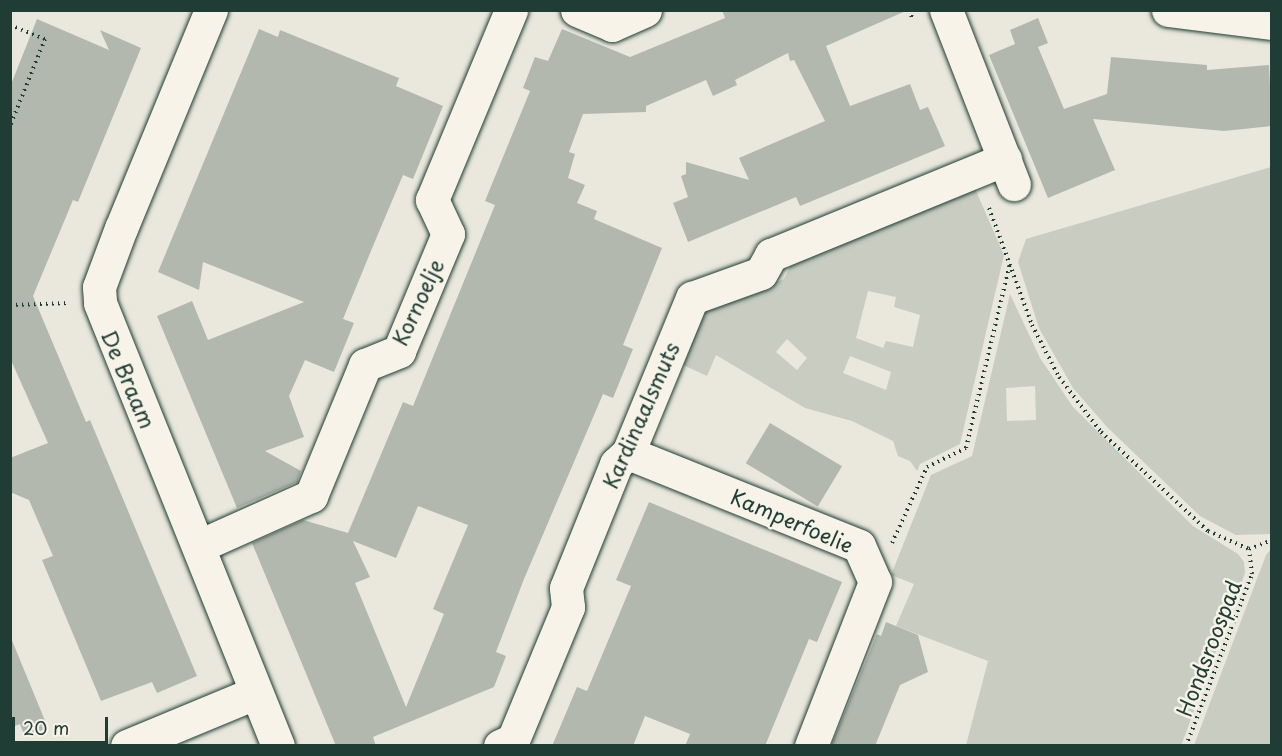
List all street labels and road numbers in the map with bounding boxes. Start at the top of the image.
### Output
street label: Kornoelje [386,255,448,349]
street label: De Braam [97,327,161,431]
street label: Kardinaalsmuts [596,338,684,492]
street label: Kamperfoelie [727,483,857,557]
street label: Hondsroospad [1171,577,1245,719]

